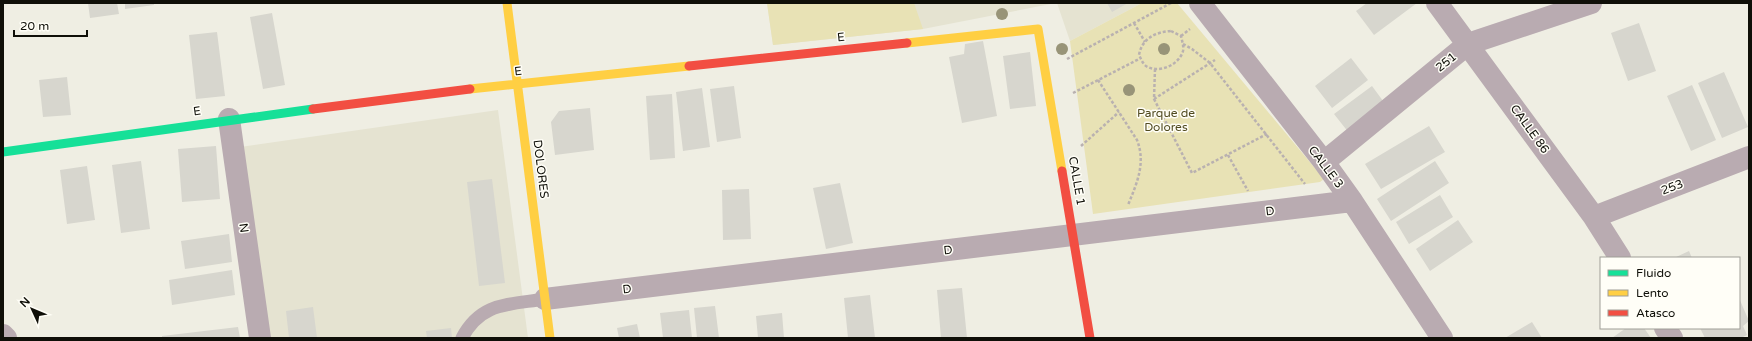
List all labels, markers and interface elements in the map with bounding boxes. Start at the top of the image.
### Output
scale bar [14,12,87,38]
text: 20 m [20,19,49,33]
street label: E [836,30,846,44]
street label: 251 [1433,49,1459,75]
street label: E [513,64,523,78]
street label: CALLE 86 [1508,102,1552,156]
street label: E [192,103,202,118]
park label: Parque de Dolores [1137,106,1195,134]
street label: DOLORES [530,139,552,199]
street label: CALLE 3 [1306,143,1346,191]
street label: CALLE 1 [1066,155,1088,207]
street label: 253 [1659,176,1685,198]
street label: D [1265,204,1275,218]
street label: N [236,222,252,234]
street label: D [943,243,953,257]
legend [1600,257,1740,329]
text: Fluido [1636,266,1671,280]
street label: D [622,282,632,296]
text: Lento [1636,286,1669,300]
north arrow [12,289,52,329]
text: N [17,295,33,310]
text: Atasco [1636,306,1675,320]

